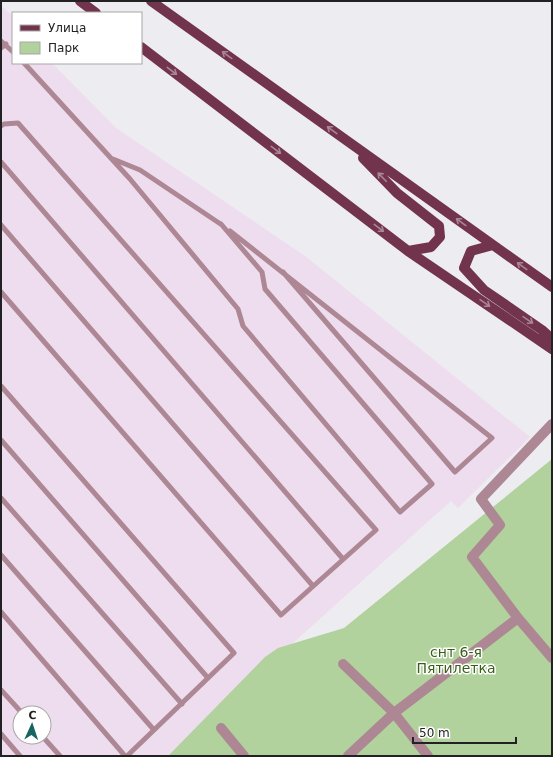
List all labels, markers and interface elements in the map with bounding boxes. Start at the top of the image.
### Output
legend [12,12,142,64]
text: Улица [48,21,86,35]
text: Парк [48,41,79,55]
one-way arrow [221,51,232,59]
one-way arrow [166,67,177,75]
one-way arrow [327,126,338,134]
one-way arrow [270,145,281,154]
one-way arrow [377,172,387,182]
one-way arrow [456,218,467,226]
one-way arrow [373,224,384,233]
one-way arrow [517,262,528,270]
one-way arrow [479,299,490,307]
one-way arrow [522,316,533,324]
park label: снт 6-я Пятилетка [417,644,495,676]
north arrow [12,705,52,745]
text: С [28,709,37,722]
scale bar [413,719,516,745]
text: 50 m [419,726,450,740]

